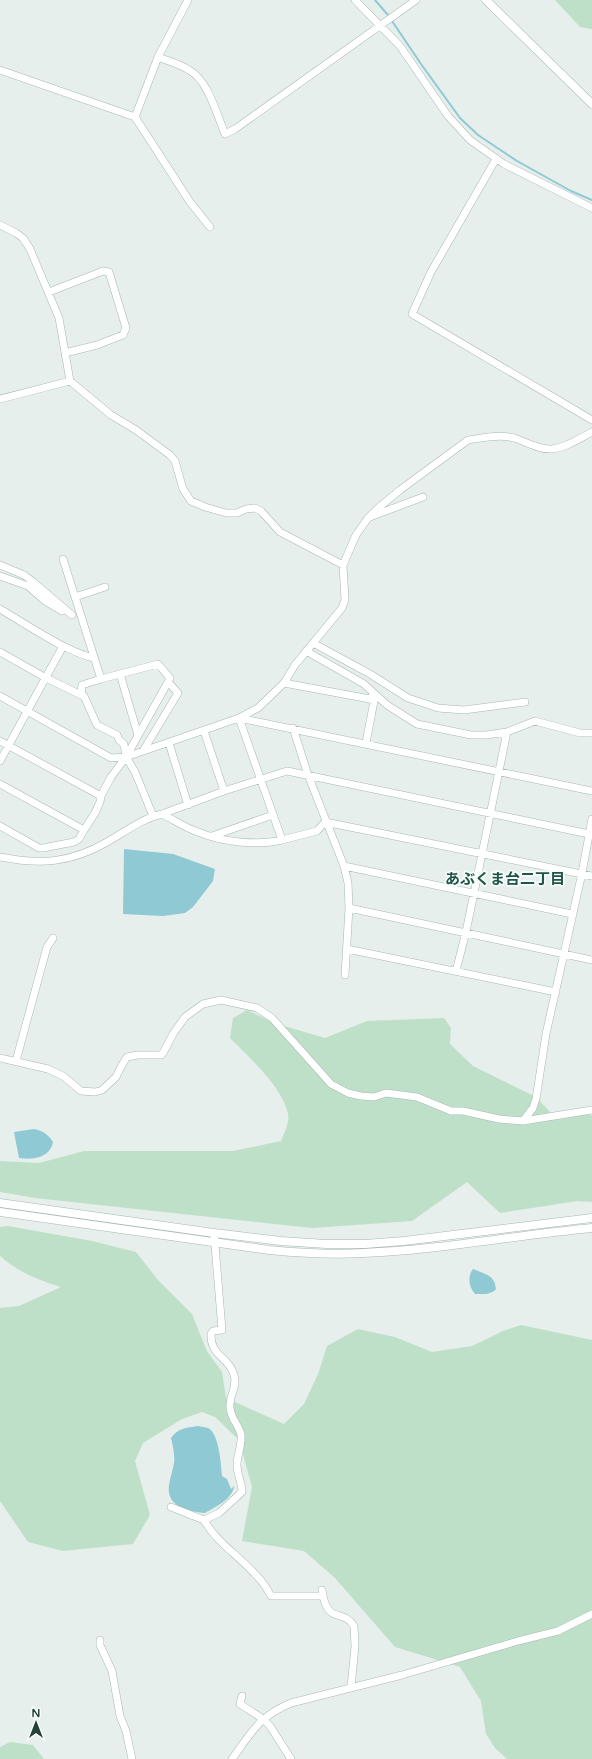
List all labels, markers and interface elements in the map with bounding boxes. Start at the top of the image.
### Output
district label: あぶくま台二丁目 [445,870,565,888]
north arrow [16,1703,56,1743]
text: N [32,1707,40,1720]

